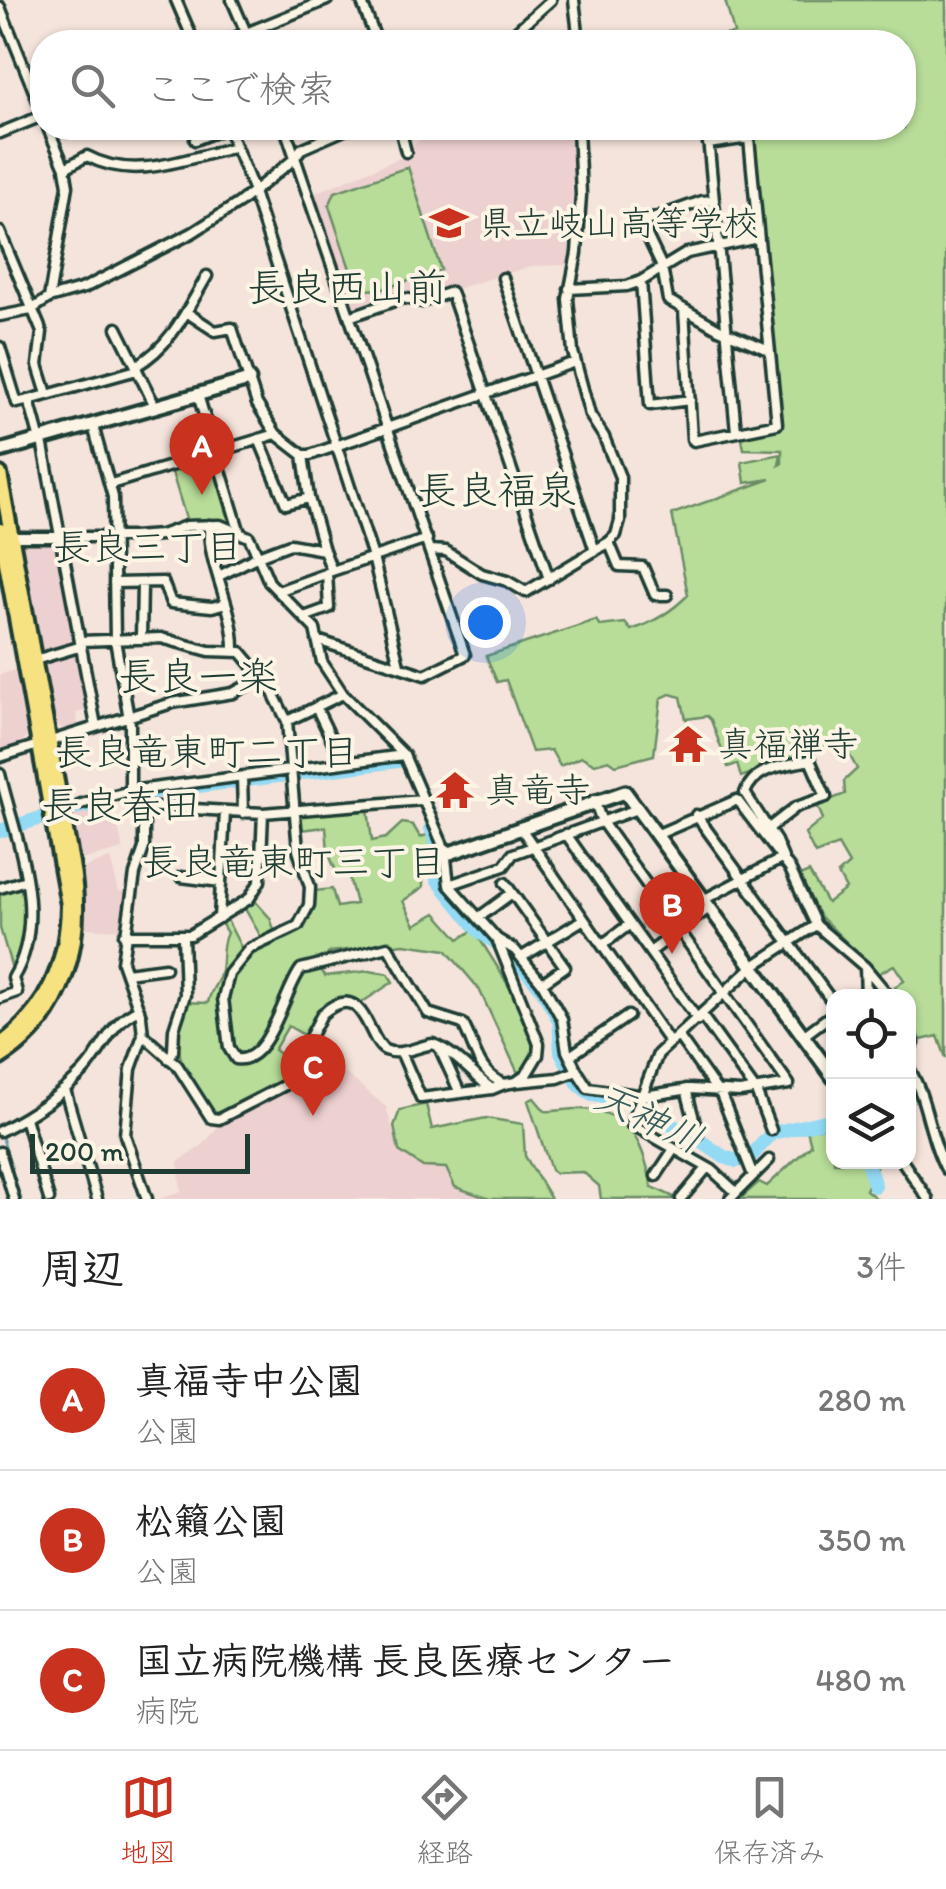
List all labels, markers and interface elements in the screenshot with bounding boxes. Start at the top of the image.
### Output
search box [30,30,916,140]
icon: search [65,58,120,113]
text: ここで検索 [145,66,335,112]
school or university icon: 県立岐山高等学校 [428,202,470,244]
place label: 県立岐山高等学校 [479,202,759,244]
district label: 長良西山前 [247,263,447,311]
pin: A [170,412,234,495]
district label: 長良福泉 [417,466,577,514]
district label: 長良三丁目 [53,524,243,570]
your location [460,597,511,648]
district label: 長良一楽 [118,652,278,700]
temple icon: 真福禅寺 [667,723,709,765]
place label: 真福禅寺 [718,723,858,765]
district label: 長良竜東町二丁目 [55,729,359,775]
temple icon: 真竜寺 [434,769,476,811]
place label: 真竜寺 [485,769,590,811]
district label: 長良春田 [41,781,201,829]
district label: 長良竜東町三丁目 [142,839,446,885]
pin: B [640,872,704,954]
map controls [826,989,916,1169]
button: locate [826,989,916,1079]
pin: C [280,1034,346,1116]
water label: 天神川 [588,1073,710,1163]
button: layers [826,1079,916,1169]
scale bar [30,1129,250,1174]
text: 200 m [45,1134,124,1168]
text: 周辺 [40,1243,124,1294]
text: 3件 [857,1248,906,1286]
text: 真福寺中公園 [135,1358,363,1404]
text: A [62,1381,83,1419]
text: 280 m [818,1381,906,1419]
text: 公園 [135,1412,199,1450]
text: 松籟公園 [135,1498,287,1544]
text: B [62,1521,83,1559]
text: 350 m [818,1521,906,1559]
text: 公園 [135,1552,199,1590]
text: 国立病院機構 長良医療センター [135,1638,676,1684]
text: C [62,1661,83,1699]
text: 480 m [815,1661,906,1699]
text: 病院 [135,1692,199,1730]
tab: 地図 [120,1770,176,1870]
tab: 経路 [417,1770,473,1870]
tab: 保存済み [714,1770,826,1870]

